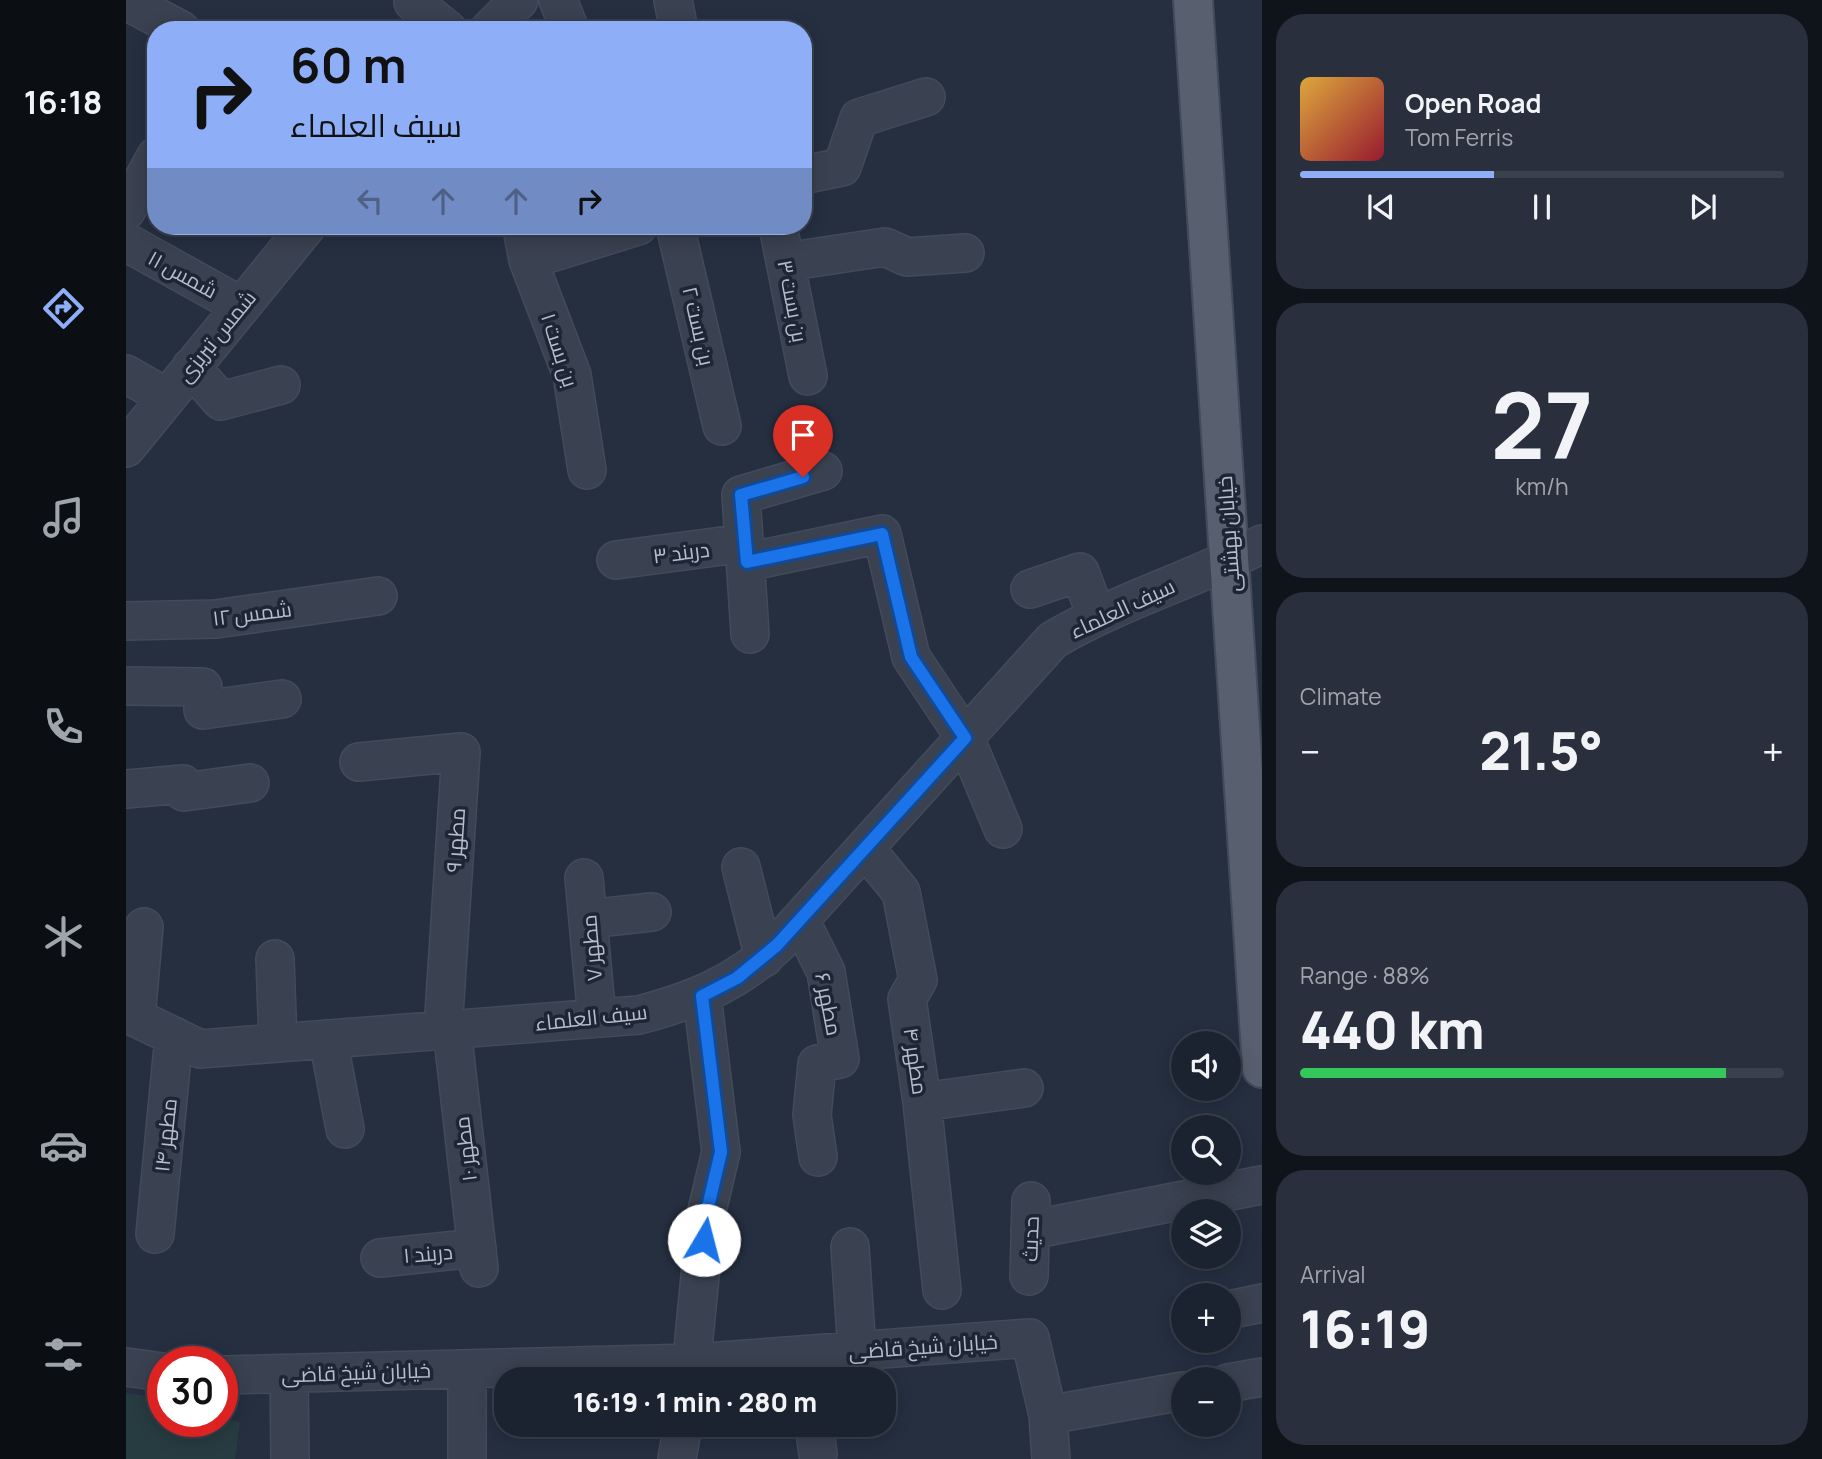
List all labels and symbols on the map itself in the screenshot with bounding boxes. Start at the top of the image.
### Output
street label: شمس ۱۱ [143,244,223,304]
street label: بن بست ۳ [771,257,815,345]
street label: شمس تبریزی [170,284,262,388]
street label: بن بست ۲ [676,284,722,368]
street label: بن بست ۱ [535,310,585,390]
pin [773,405,833,477]
street label: خیابان بهشتی [1210,475,1246,593]
street label: دربند ۳ [651,535,711,569]
street label: سیف العلماء [1065,571,1179,645]
street label: شمس ۱۲ [211,594,293,632]
street label: مطهر ۹ [439,807,471,873]
street label: مطهر ۷ [574,914,608,982]
street label: مطهر ۶ [809,970,849,1038]
street label: سیف العلماء [533,997,649,1037]
street label: مطهر ۴ [897,1026,935,1096]
street label: مطهر ۱۴ [147,1097,183,1173]
street label: مطهر ۱۰ [447,1115,483,1183]
position arrow [667,1203,741,1277]
street label: حدیث [1015,1216,1045,1262]
street label: دربند ۱ [402,1237,454,1269]
street label: خیابان شیخ قاضی [847,1327,999,1366]
speed limit sign: 30 [147,1346,238,1437]
street label: خیابان شیخ قاضی [281,1355,431,1390]

